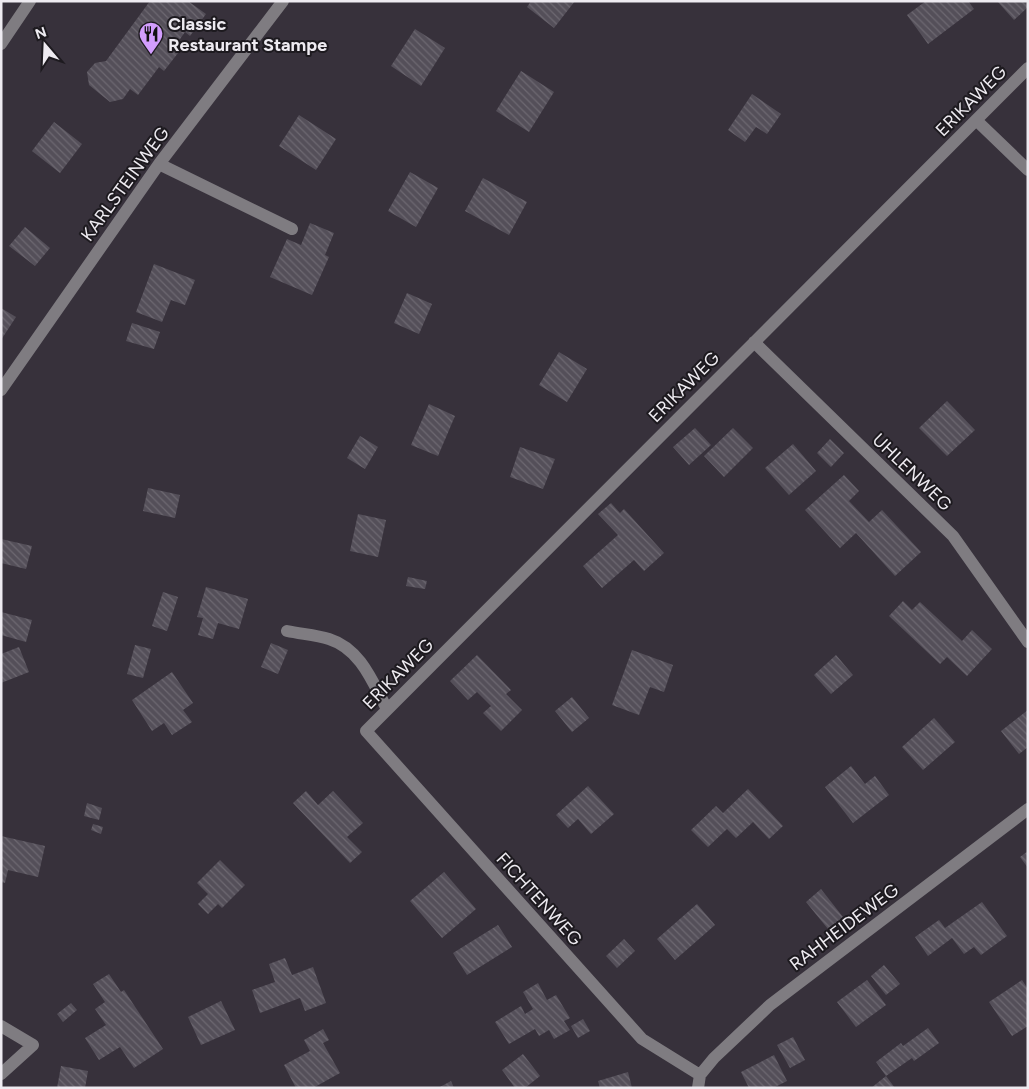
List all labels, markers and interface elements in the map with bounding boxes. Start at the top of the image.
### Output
place label: Classic Restaurant Stampe [168,13,327,56]
north arrow [20,20,70,70]
restaurant icon: Classic Restaurant Stampe [138,21,164,55]
text: N [33,23,49,43]
street label: ERIKAWEG [931,61,1011,141]
street label: KARLSTEINWEG [76,122,174,245]
street label: ERIKAWEG [644,347,724,427]
street label: UHLENWEG [868,429,956,515]
street label: ERIKAWEG [358,634,438,714]
street label: FICHTENWEG [492,848,587,950]
street label: RAHHEIDEWEG [785,879,903,975]

